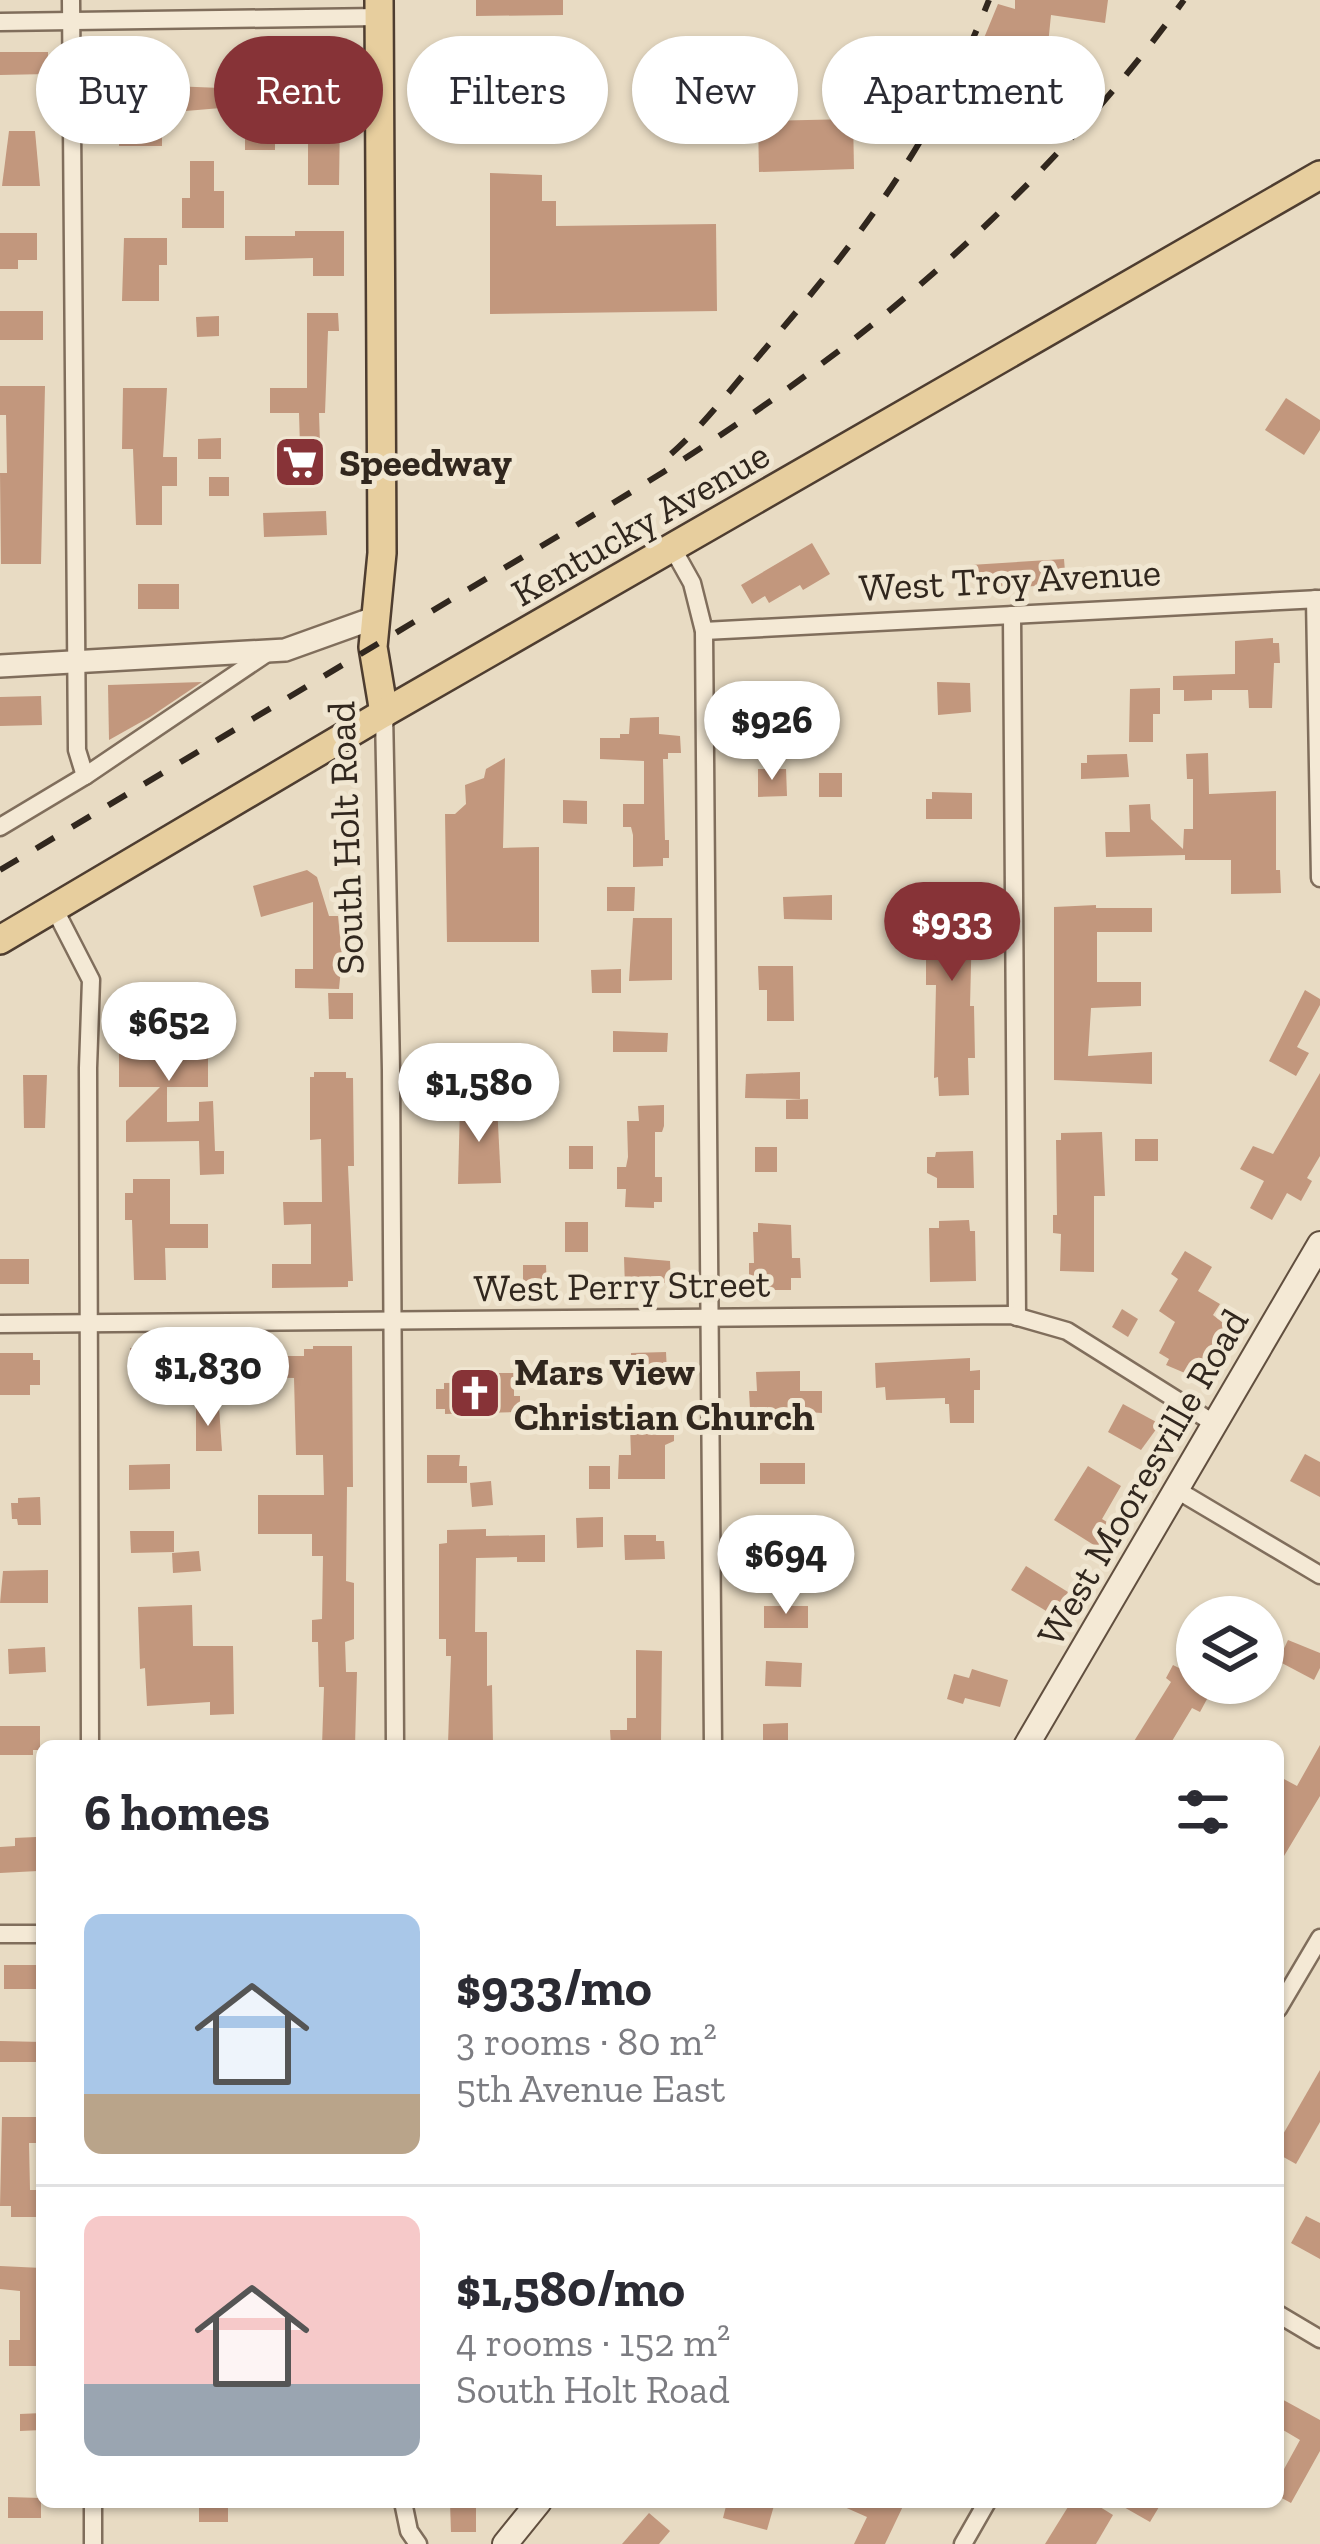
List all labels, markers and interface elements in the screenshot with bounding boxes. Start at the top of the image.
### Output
chip: Buy [36,36,190,144]
chip: Rent [214,36,383,144]
chip: Filters [407,36,608,144]
chip: New [632,36,798,144]
chip: Apartment [822,36,1105,144]
street label: Kentucky Avenue [503,431,777,616]
supermarket icon: Speedway [272,434,328,490]
place label: Speedway [339,439,512,486]
street label: West Troy Avenue [858,548,1162,611]
pin: $926 [701,681,843,783]
text: $926 [731,696,813,743]
street label: South Holt Road [317,700,374,975]
pin: $933 [881,882,1023,984]
text: $933 [911,897,993,944]
pin: $652 [98,982,240,1084]
text: $652 [128,997,210,1044]
pin: $1,580 [381,1043,577,1145]
text: $1,580 [425,1058,533,1105]
street label: West Perry Street [473,1259,771,1312]
street label: West Mooresville Road [1027,1300,1258,1654]
pin: $1,830 [110,1327,306,1429]
text: $1,830 [154,1342,262,1389]
place label: Mars View Christian Church [514,1348,815,1440]
church icon: Mars View Christian Church [447,1365,503,1421]
pin: $694 [715,1515,857,1617]
text: $694 [744,1530,828,1577]
map controls [1176,1596,1284,1704]
button: layers [1176,1596,1284,1704]
icon: filters [1170,1779,1236,1845]
text: 6 homes [84,1782,270,1843]
text: $933/mo [456,1957,652,2018]
icon: home [180,1962,324,2106]
text: 3 rooms · 80 m² [456,2018,717,2065]
text: 5th Avenue East [456,2065,725,2112]
text: $1,580/mo [456,2258,685,2319]
icon: home [180,2264,324,2408]
text: 4 rooms · 152 m² [456,2319,730,2366]
text: South Holt Road [456,2366,730,2413]

